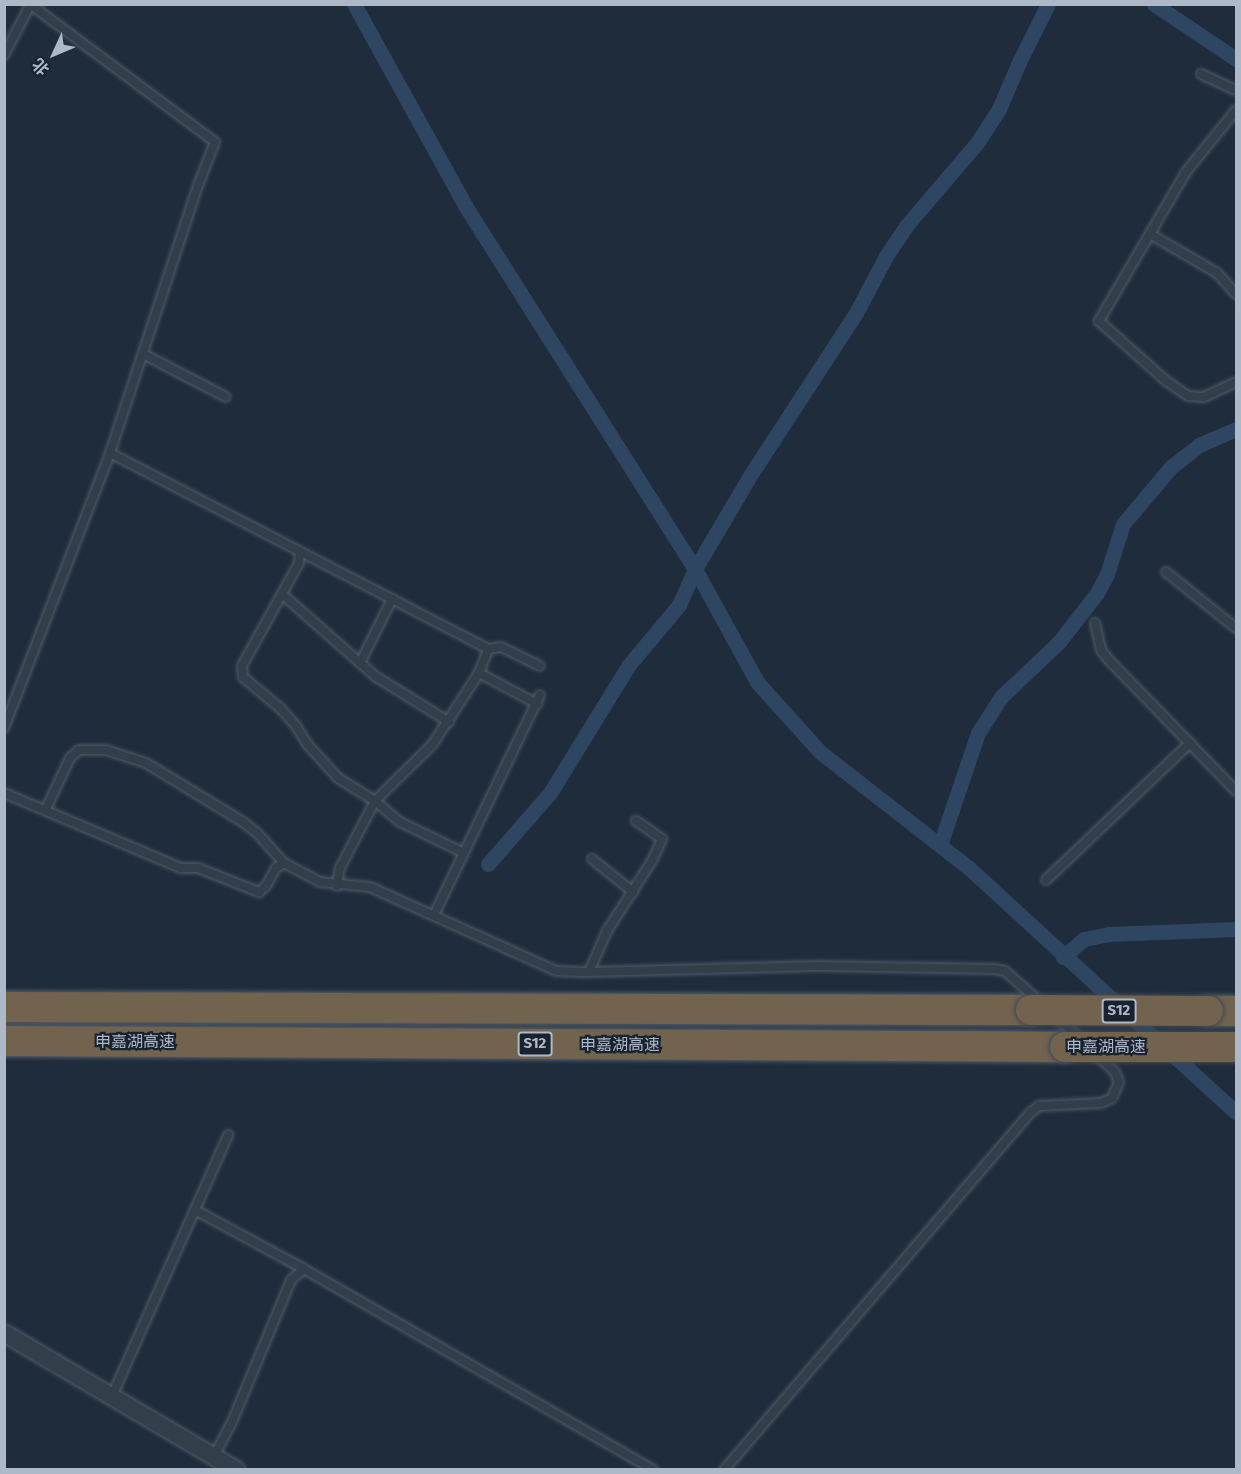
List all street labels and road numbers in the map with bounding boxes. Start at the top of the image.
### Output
road number: S12 [1101,999,1137,1023]
street label: 申嘉湖高速 [95,1032,175,1052]
road number: S12 [517,1032,553,1056]
street label: 申嘉湖高速 [580,1035,660,1055]
street label: 申嘉湖高速 [1066,1037,1146,1057]

